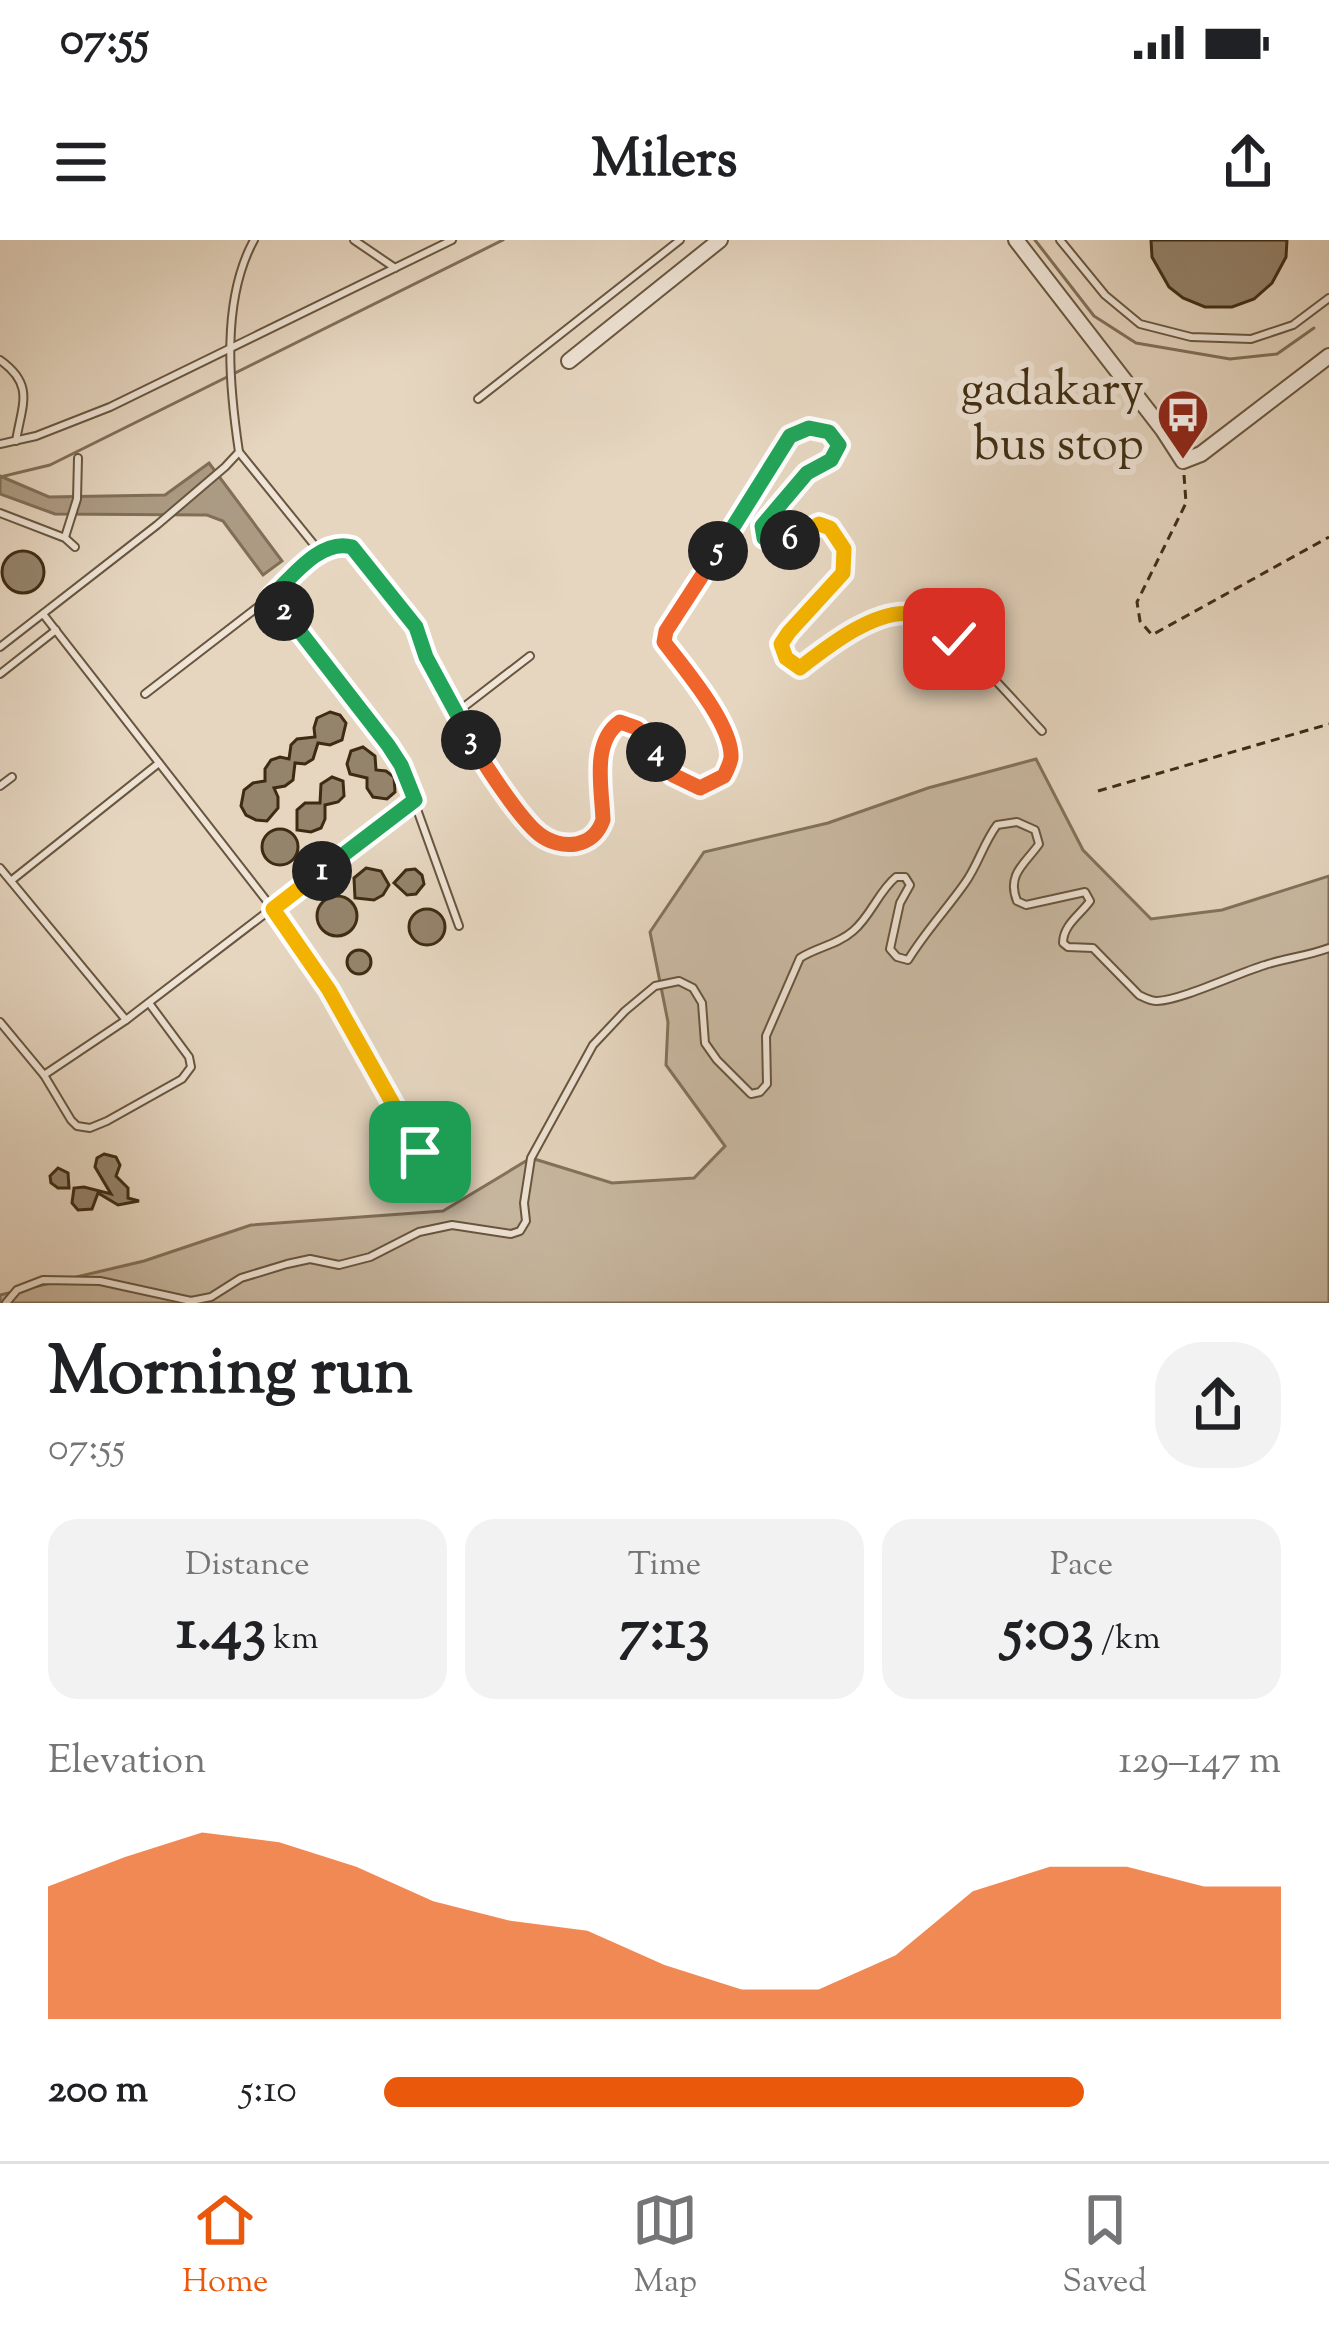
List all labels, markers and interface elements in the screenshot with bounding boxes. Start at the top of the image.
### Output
text: 07:55 [60,10,149,75]
text: Milers [591,123,738,201]
icon: menu [48,129,114,195]
icon: share [1215,129,1281,195]
place label: gadakary bus stop [960,358,1144,482]
bus stop icon: gadakary bus stop [1155,387,1211,461]
pin: 6 [760,510,820,570]
text: 6 [782,516,798,564]
pin: 5 [688,521,748,581]
text: 5 [712,527,724,575]
pin: 2 [254,581,314,641]
text: 2 [276,587,292,635]
pin [903,588,1005,690]
icon: check [921,606,987,672]
pin: 3 [441,710,501,770]
text: 3 [464,716,478,764]
pin: 4 [626,722,686,782]
text: 4 [648,728,664,776]
pin: 1 [292,841,352,901]
text: 1 [316,847,328,895]
pin [369,1101,471,1203]
icon: arrive [387,1119,453,1185]
text: Morning run [48,1329,413,1424]
button: share [1155,1342,1281,1468]
text: 07:55 [48,1422,125,1478]
text: Distance [185,1542,310,1590]
text: Time [628,1542,701,1590]
text: Pace [1050,1542,1113,1590]
text: 1.43 [176,1590,266,1677]
text: 7:13 [619,1590,710,1677]
text: 5:03 [1002,1590,1094,1677]
text: km [266,1616,319,1664]
text: /km [1094,1616,1161,1664]
text: Elevation [48,1735,206,1791]
text: 129–147 m [1118,1735,1281,1791]
text: 200 m [48,2064,148,2120]
text: 5:10 [240,2064,297,2120]
tab: Home [182,2187,268,2307]
tab: Map [632,2187,698,2307]
tab: Saved [1062,2187,1147,2307]

